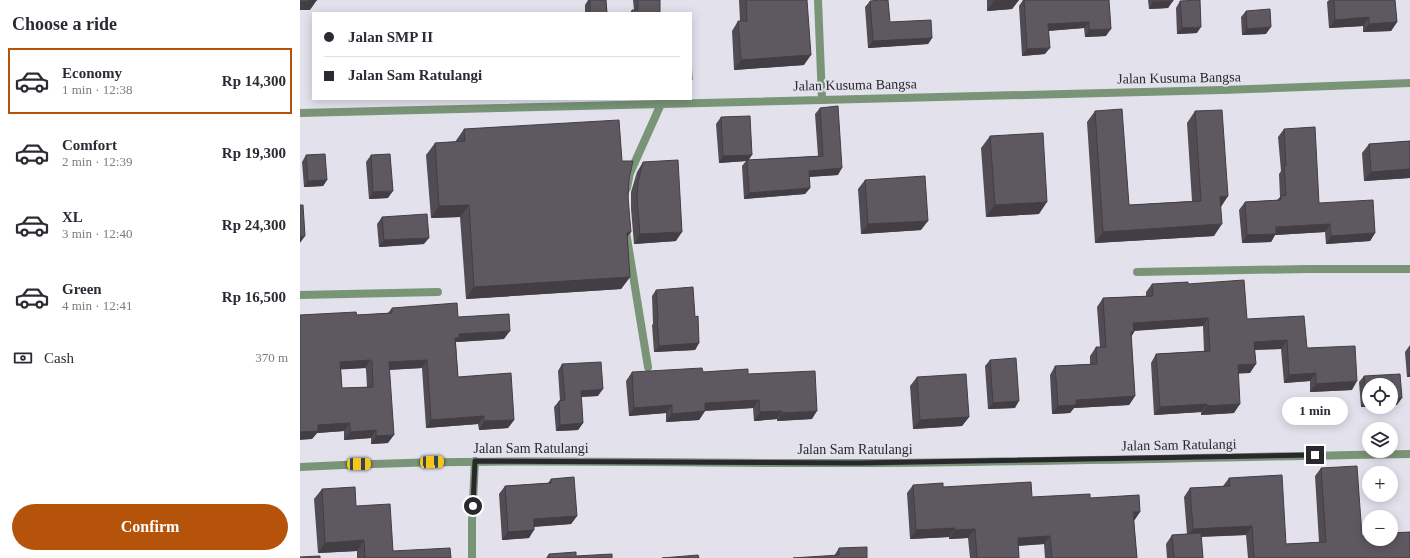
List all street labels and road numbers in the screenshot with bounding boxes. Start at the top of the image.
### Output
street label: Jalan Kusuma Bangsa [1117,69,1242,87]
street label: Jalan Kusuma Bangsa [793,76,918,94]
street label: Jalan Sam Ratulangi [1121,436,1237,454]
street label: Jalan Sam Ratulangi [473,441,589,456]
street label: Jalan Sam Ratulangi [797,442,913,457]

